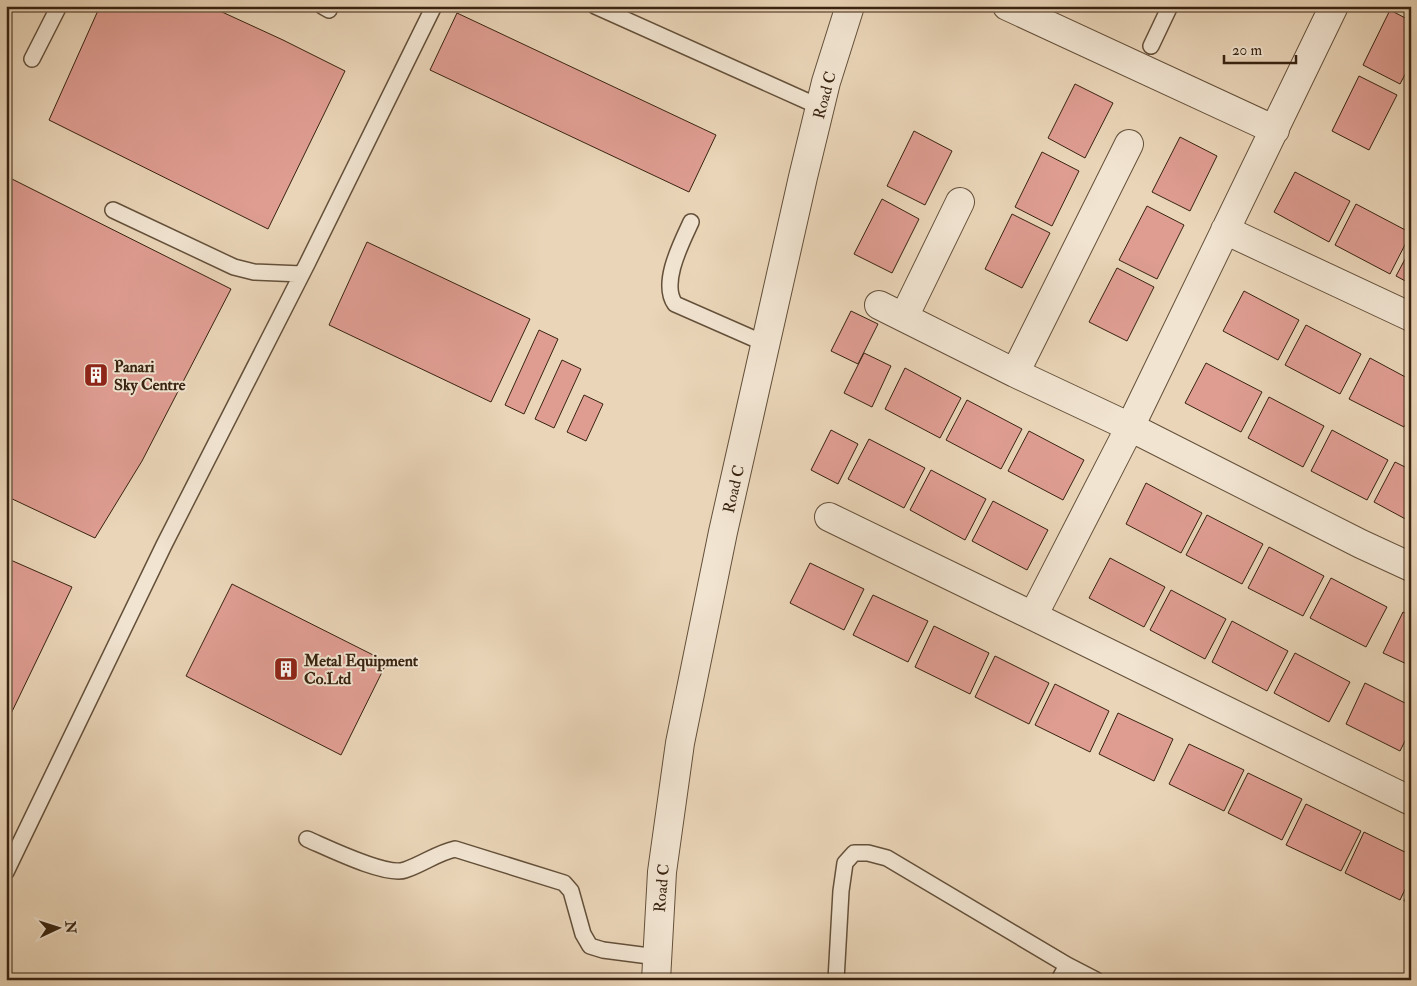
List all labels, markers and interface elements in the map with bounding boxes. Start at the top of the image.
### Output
scale bar [1224,32,1297,64]
text: 20 m [1232,41,1262,60]
street label: Road C [809,69,841,121]
place label: Panari Sky Centre [114,357,186,396]
building icon: Panari Sky Centre [83,362,109,388]
street label: Road C [719,463,749,515]
place label: Metal Equipment Co.Ltd [303,651,419,689]
building icon: Metal Equipment Co.Ltd [273,656,299,682]
street label: Road C [650,863,674,913]
north arrow [32,904,82,954]
text: N [61,919,79,934]

